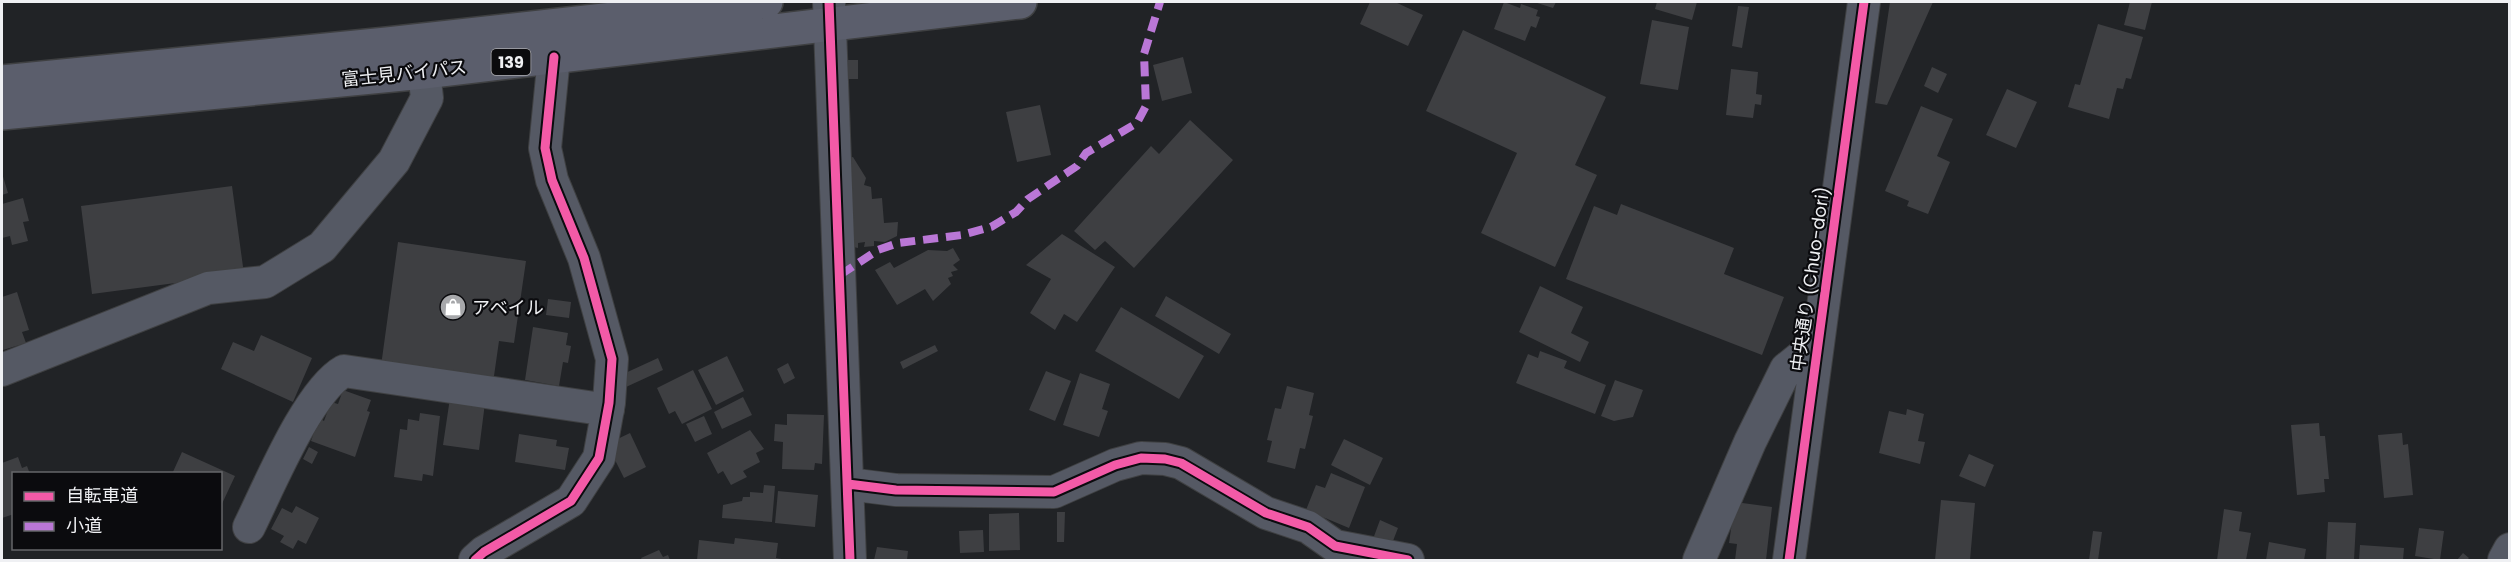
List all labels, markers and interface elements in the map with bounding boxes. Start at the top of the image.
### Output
road number: 139 [492,49,530,75]
street label: 富士見バイパス [340,54,468,92]
street label: 中央通り (Chuo-dori) [1785,185,1835,373]
shop icon: アベイル [438,292,468,322]
place label: アベイル [472,295,544,320]
legend [12,472,222,550]
text: 自転車道 [66,483,138,508]
text: 小道 [66,513,102,538]

